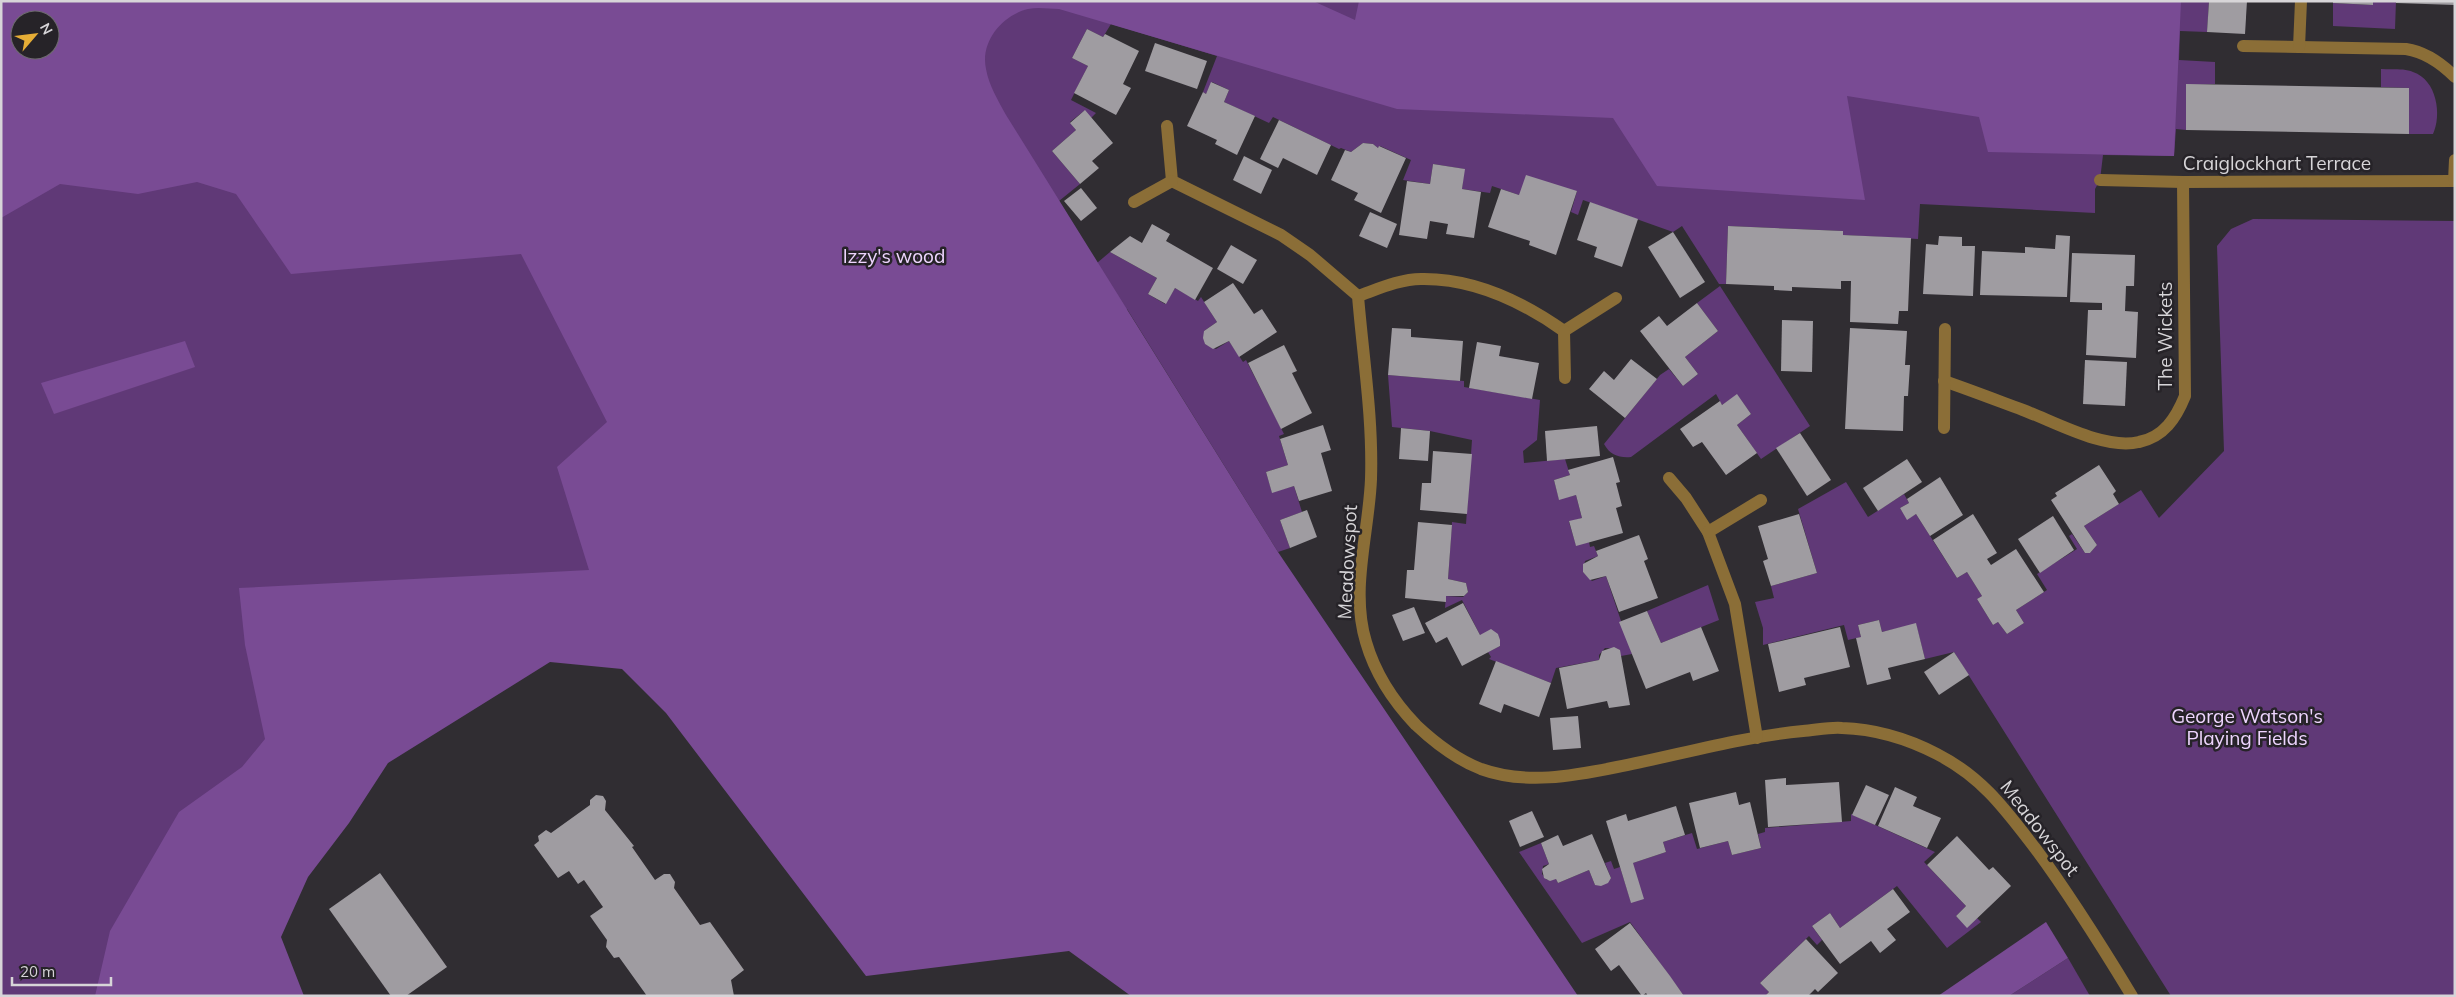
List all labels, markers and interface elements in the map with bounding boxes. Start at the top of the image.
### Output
north arrow [10,10,60,60]
text: N [36,20,57,38]
street label: Craiglockhart Terrace [2183,151,2371,175]
park label: Izzy's wood [843,244,945,268]
street label: The Wickets [2153,282,2177,390]
street label: Meadowspot [1332,504,1362,620]
park label: George Watson's Playing Fields [2171,704,2323,750]
street label: Meadowspot [1995,775,2085,881]
scale bar [12,954,111,986]
text: 20 m [20,962,55,981]

